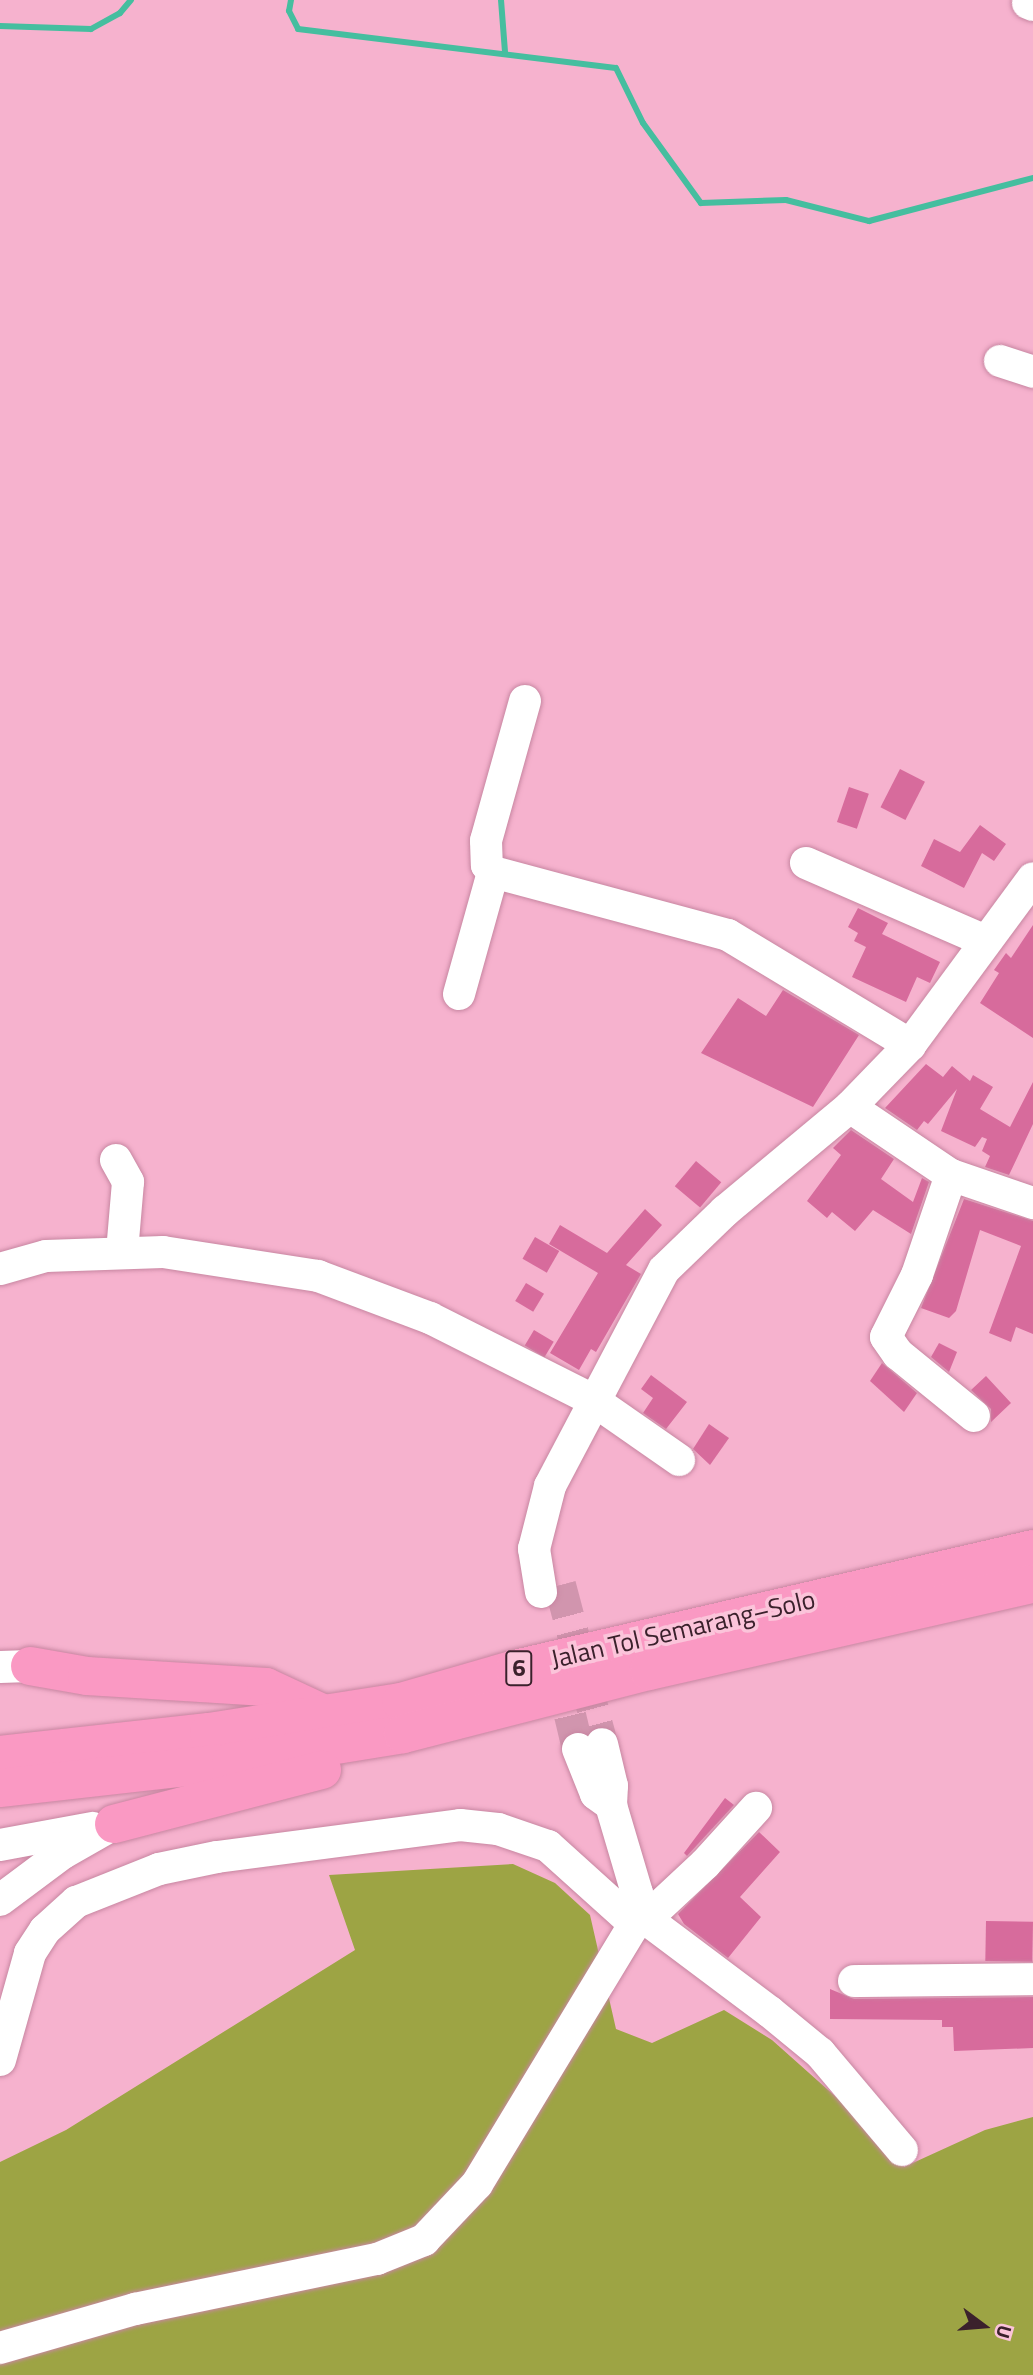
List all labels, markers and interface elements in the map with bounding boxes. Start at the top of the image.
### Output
street label: Jalan Tol Semarang–Solo [548,1583,818,1675]
road number: 6 [505,1648,533,1688]
north arrow [949,2291,1019,2361]
text: U [989,2322,1020,2342]

